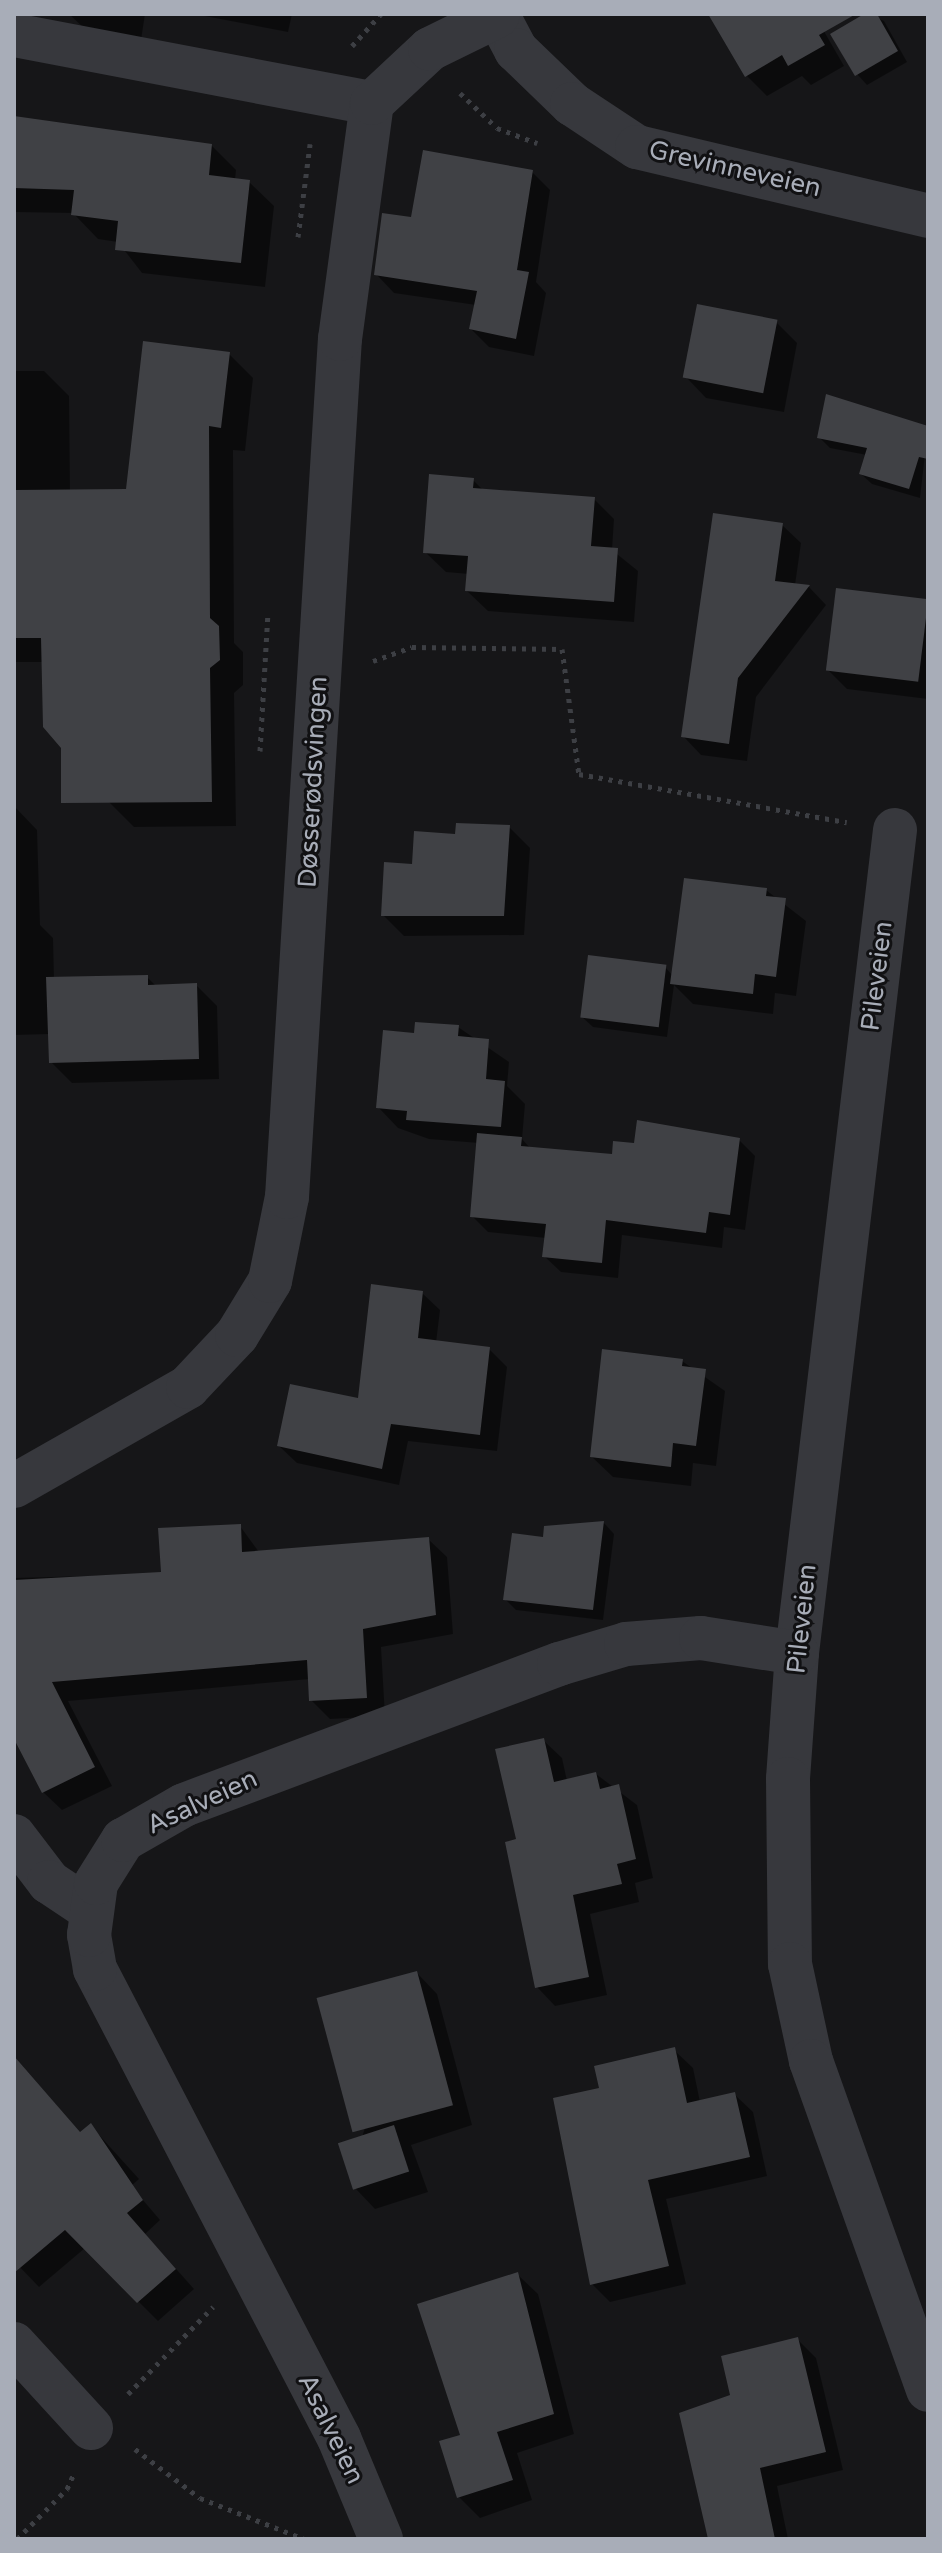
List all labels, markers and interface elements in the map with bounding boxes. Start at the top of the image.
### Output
street label: Grevinneveien [646,134,824,204]
street label: Døsserødsvingen [292,675,334,889]
street label: Pileveien [855,919,899,1033]
street label: Pileveien [781,1563,823,1675]
street label: Asalveien [142,1763,262,1841]
street label: Asalveien [291,2369,371,2489]

